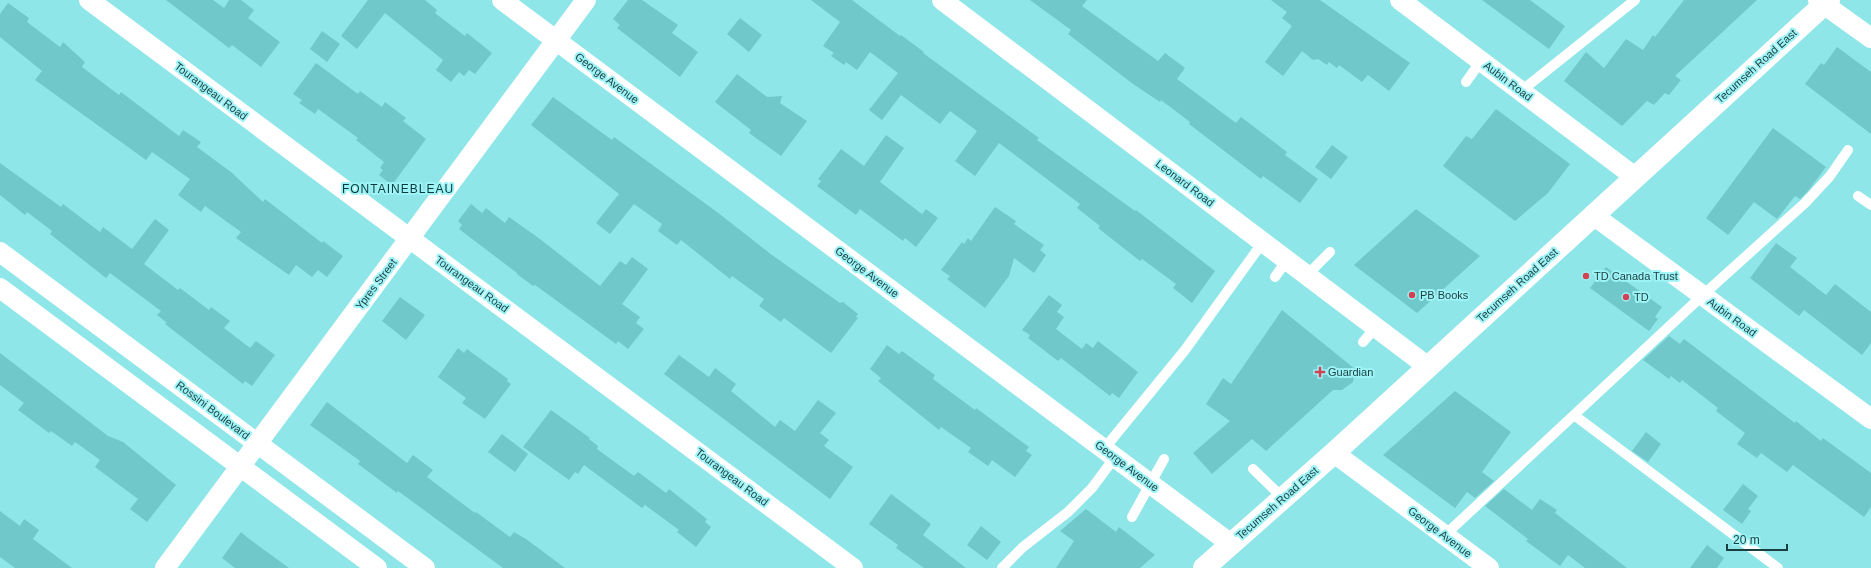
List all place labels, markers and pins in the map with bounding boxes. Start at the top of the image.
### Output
place label: TD Canada Trust [1594,270,1678,282]
marker: TD Canada Trust [1581,271,1591,281]
place label: PB Books [1420,289,1469,301]
marker: PB Books [1407,290,1417,300]
place label: TD [1634,291,1649,303]
marker: TD [1621,292,1631,302]
place label: Guardian [1328,366,1373,378]
marker: Guardian [1315,367,1325,377]

